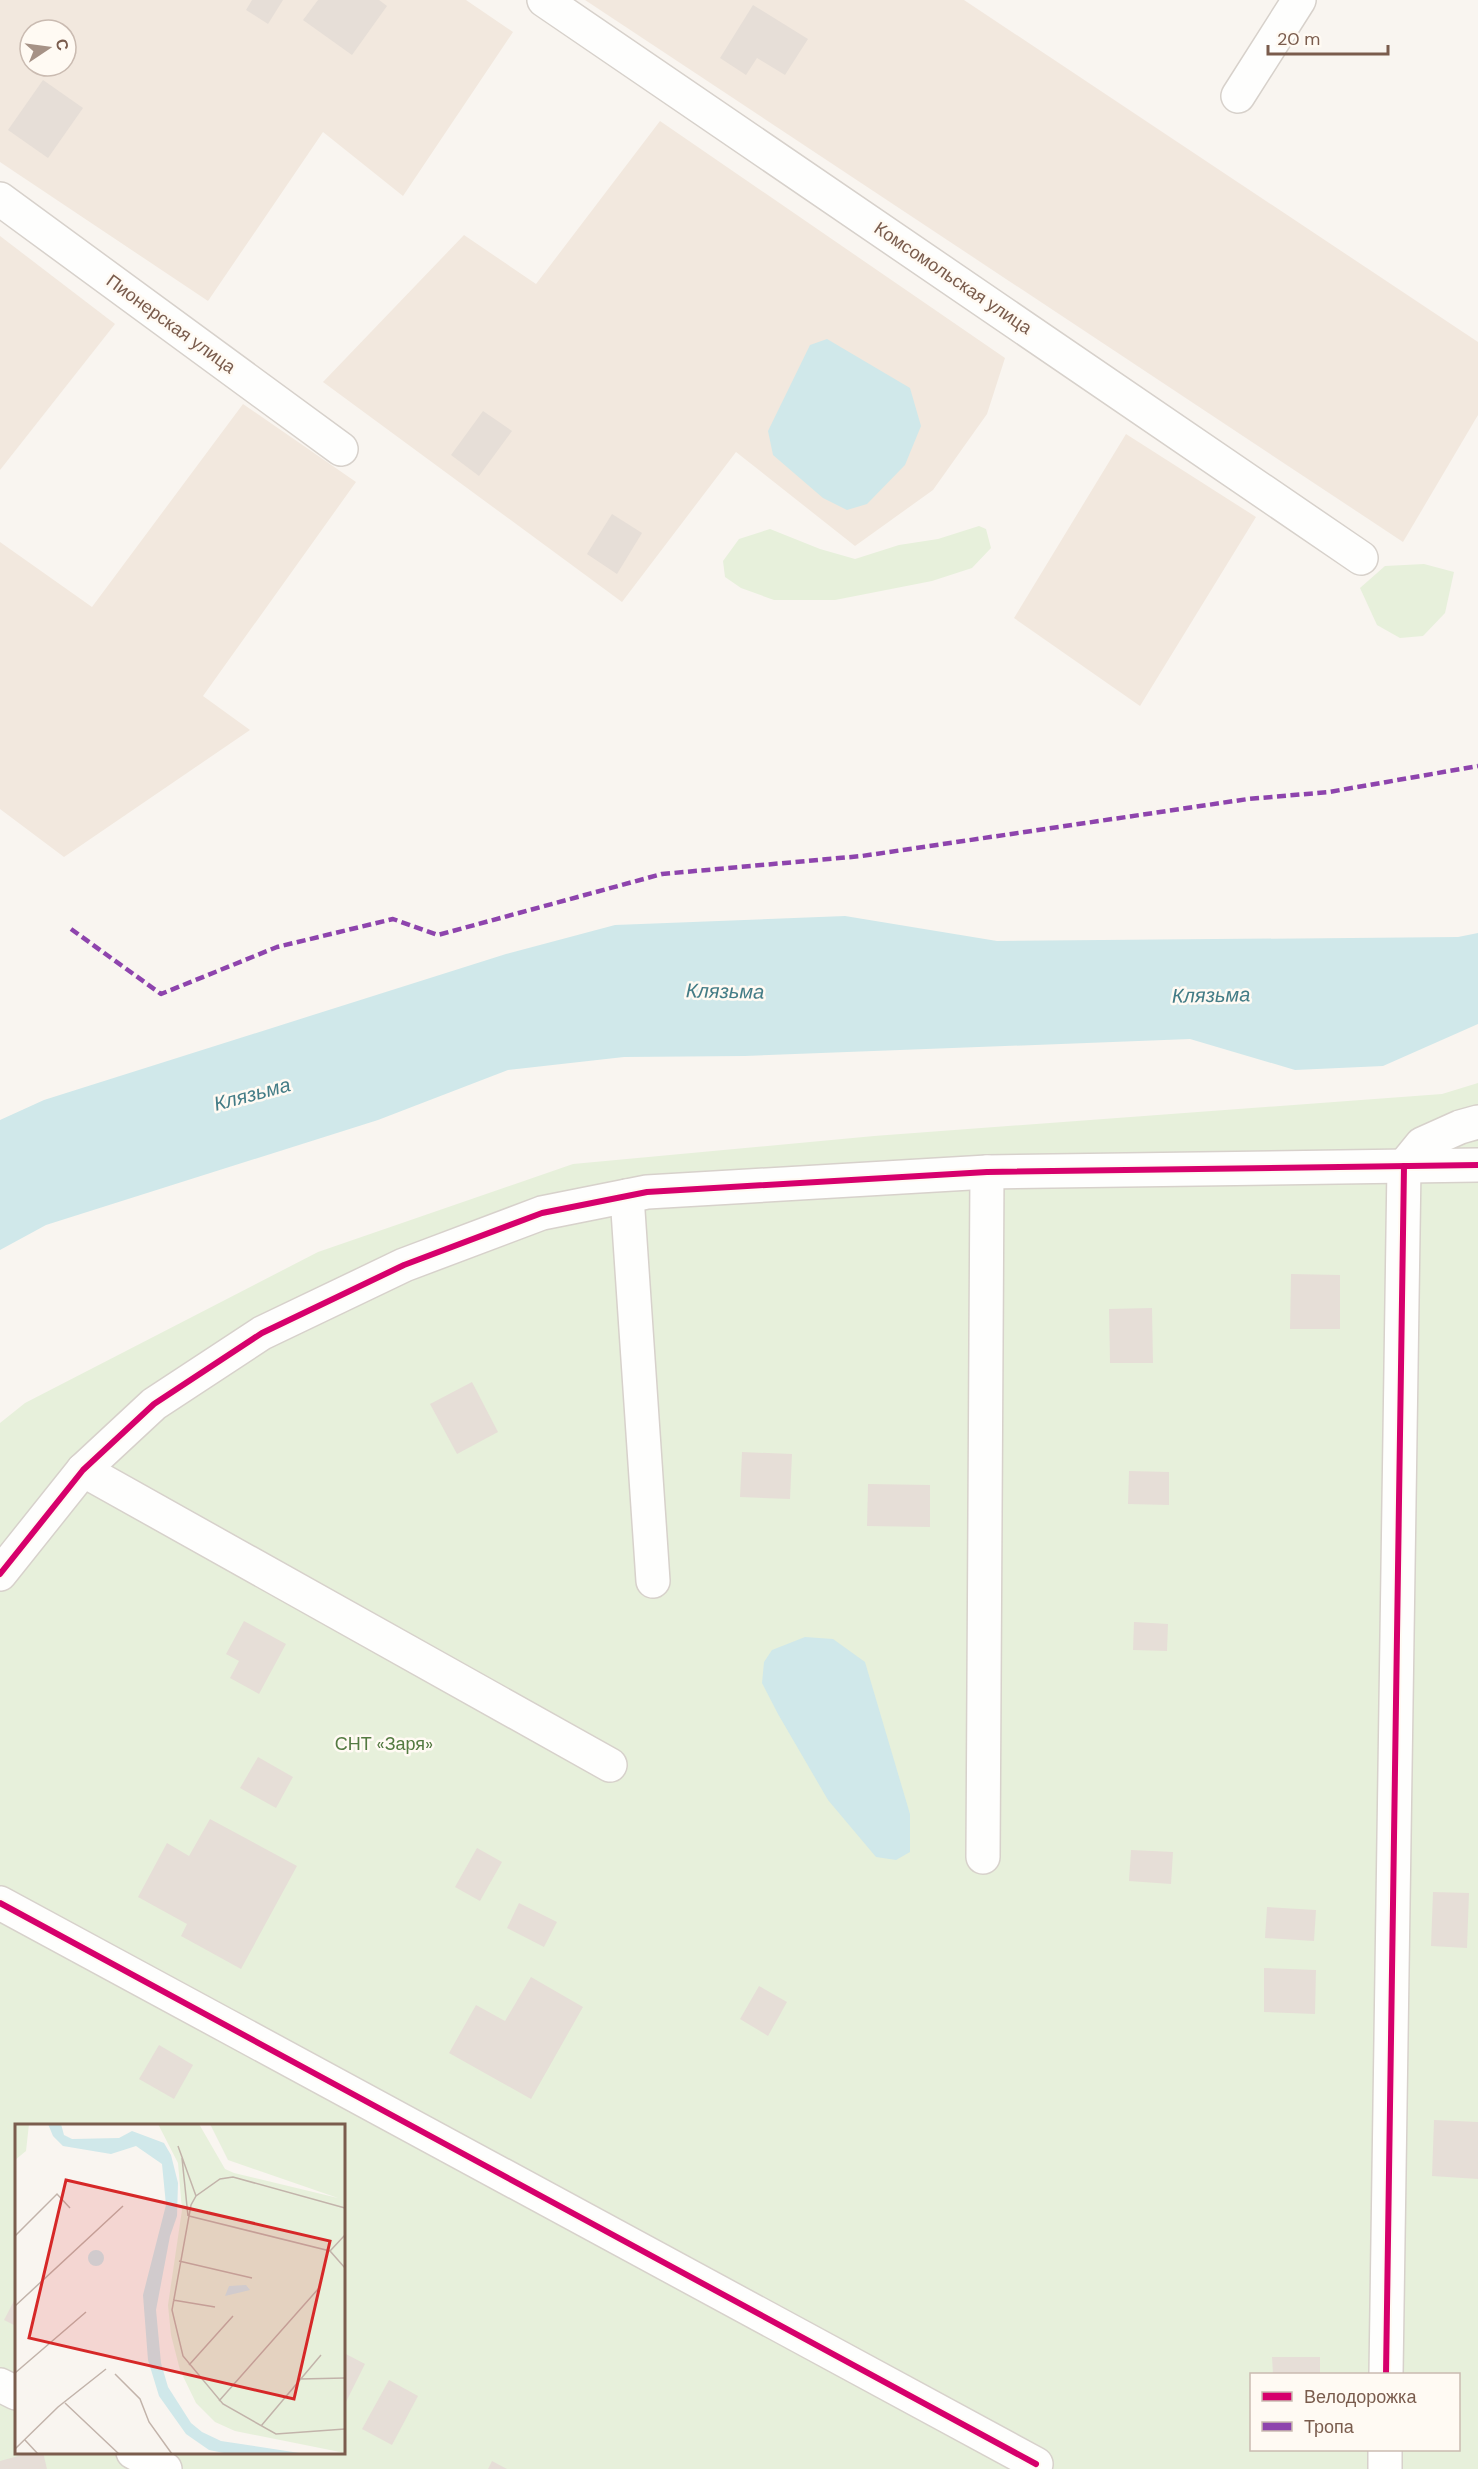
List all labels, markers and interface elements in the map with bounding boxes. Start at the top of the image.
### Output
north arrow [18,18,78,78]
scale bar [1268,18,1388,56]
text: 20 m [1277,27,1320,51]
text: С [51,37,74,53]
street label: Комсомольская улица [869,216,1037,340]
street label: Пионерская улица [102,269,241,380]
water label: Клязьма [686,977,764,1005]
water label: Клязьма [1172,981,1250,1009]
water label: Клязьма [211,1071,293,1117]
park label: СНТ «Заря» [335,1732,433,1756]
inset map [15,2124,345,2454]
legend [1250,2373,1460,2451]
text: Велодорожка [1304,2385,1417,2409]
text: Тропа [1304,2415,1355,2439]

